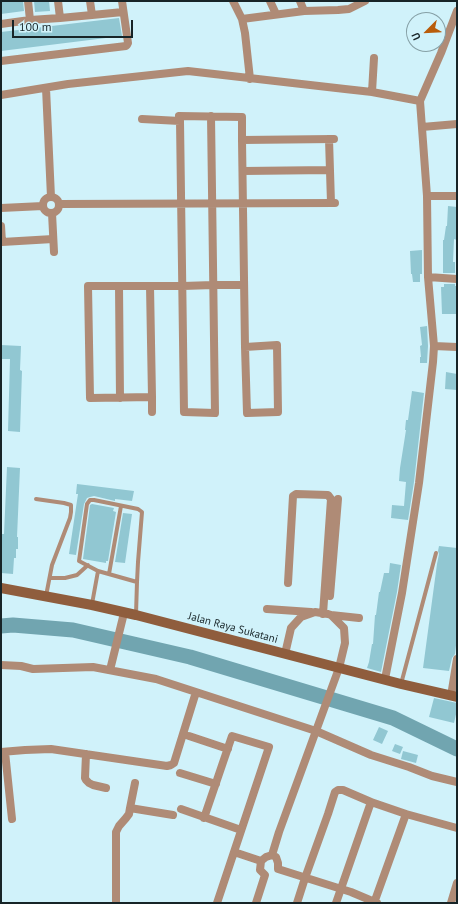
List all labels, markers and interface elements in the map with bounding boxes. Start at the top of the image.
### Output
scale bar [14,12,135,38]
north arrow [406,12,446,52]
text: 100 m [19,19,52,34]
text: U [408,30,424,42]
street label: Jalan Raya Sukatani [187,610,279,646]

